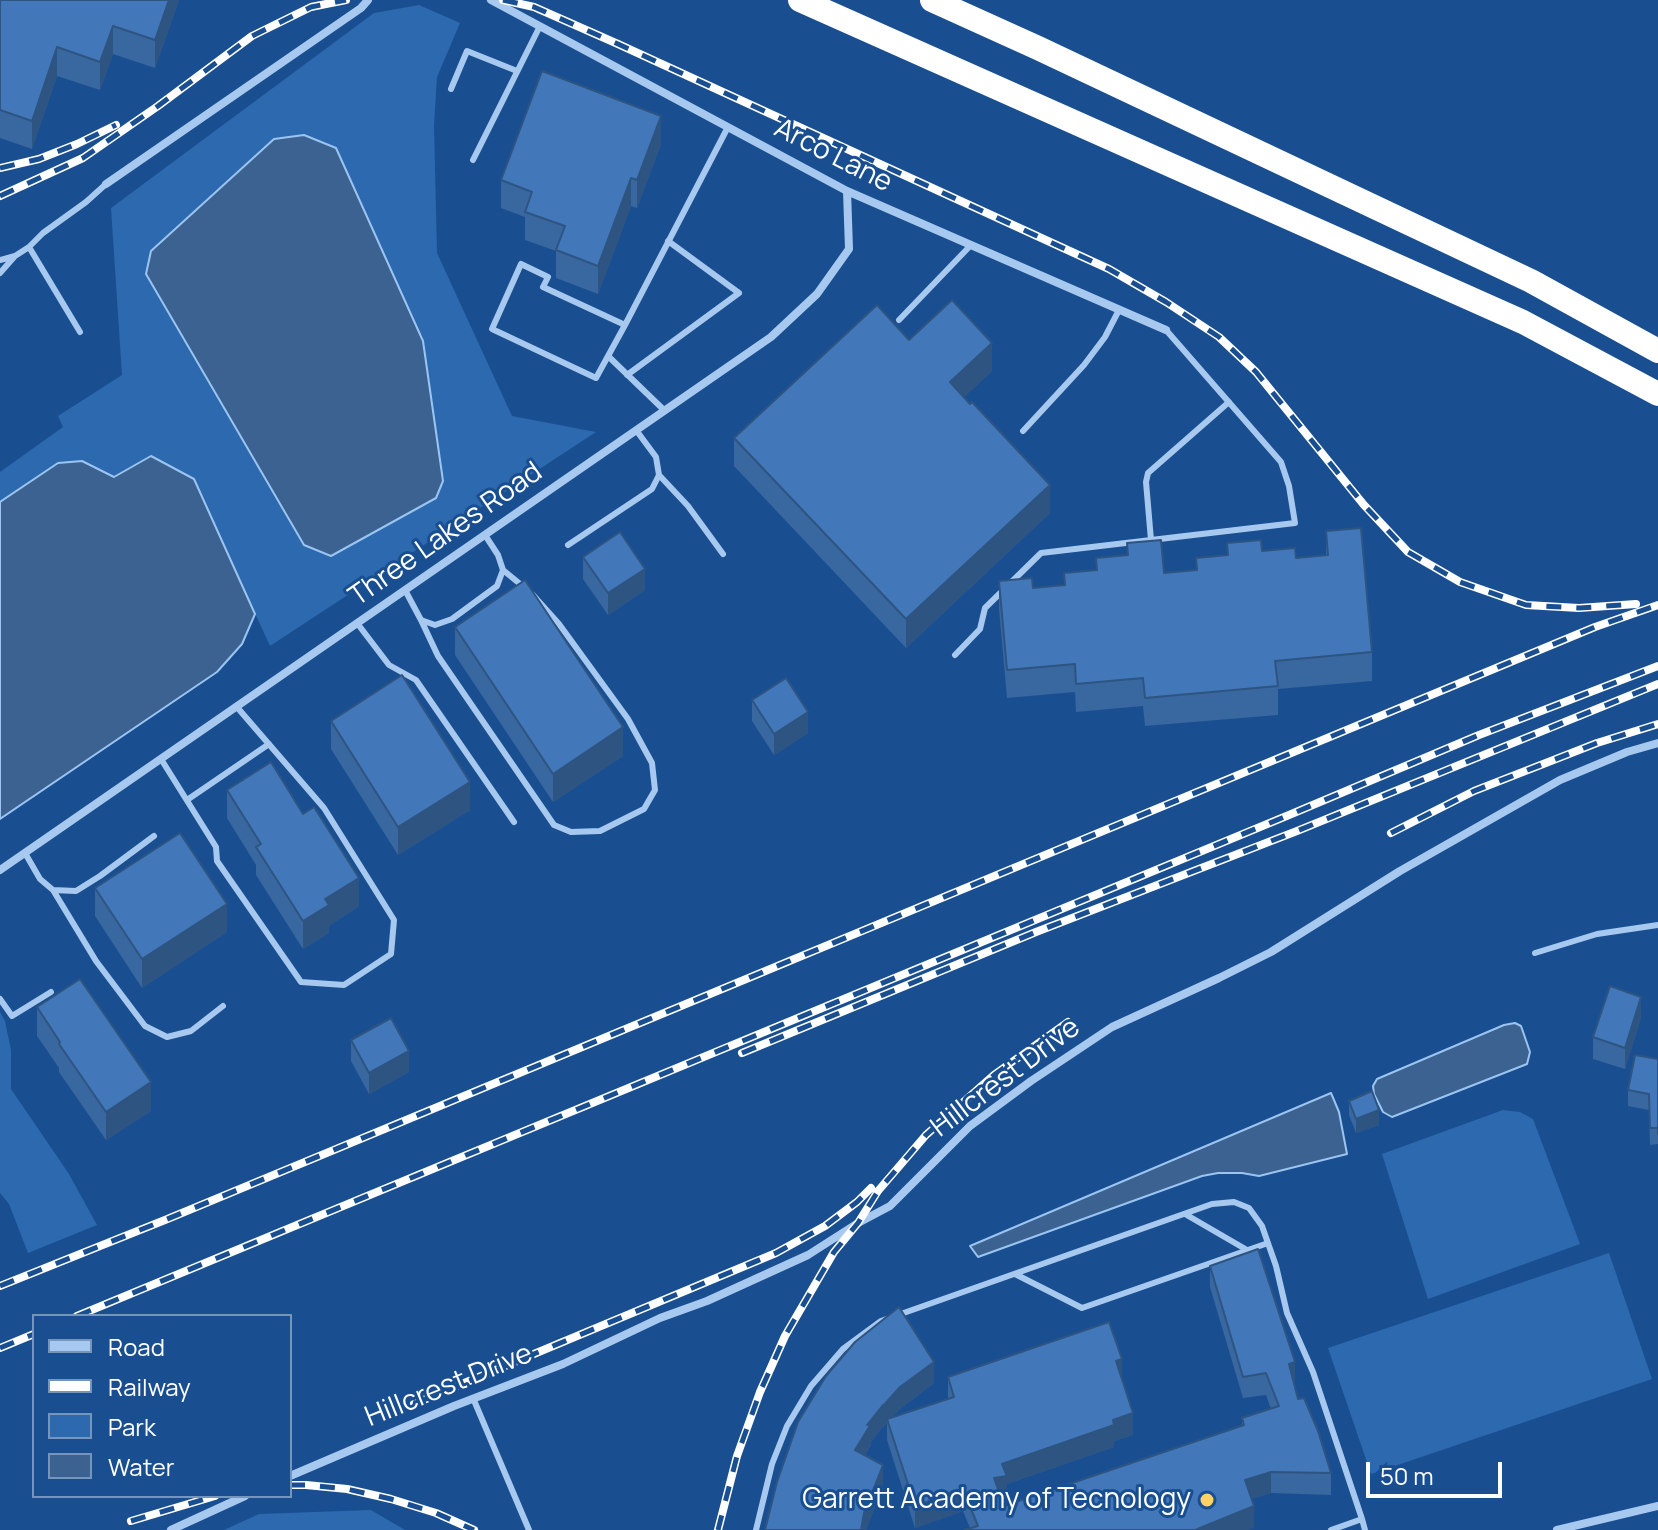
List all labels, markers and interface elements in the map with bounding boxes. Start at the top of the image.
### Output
street label: Arco Lane [769,112,897,200]
street label: Three Lakes Road [343,456,549,614]
street label: Hillcrest Drive [925,1011,1087,1145]
legend [32,1314,292,1498]
text: Road [108,1330,165,1363]
street label: Hillcrest Drive [360,1337,538,1435]
text: Railway [108,1370,191,1403]
text: Park [108,1410,156,1443]
scale bar [1370,1446,1506,1496]
text: Water [108,1450,175,1483]
text: 50 m [1380,1459,1434,1492]
place label: Garrett Academy of Tecnology [802,1483,1191,1517]
marker: Garrett Academy of Tecnology [1198,1491,1216,1509]

